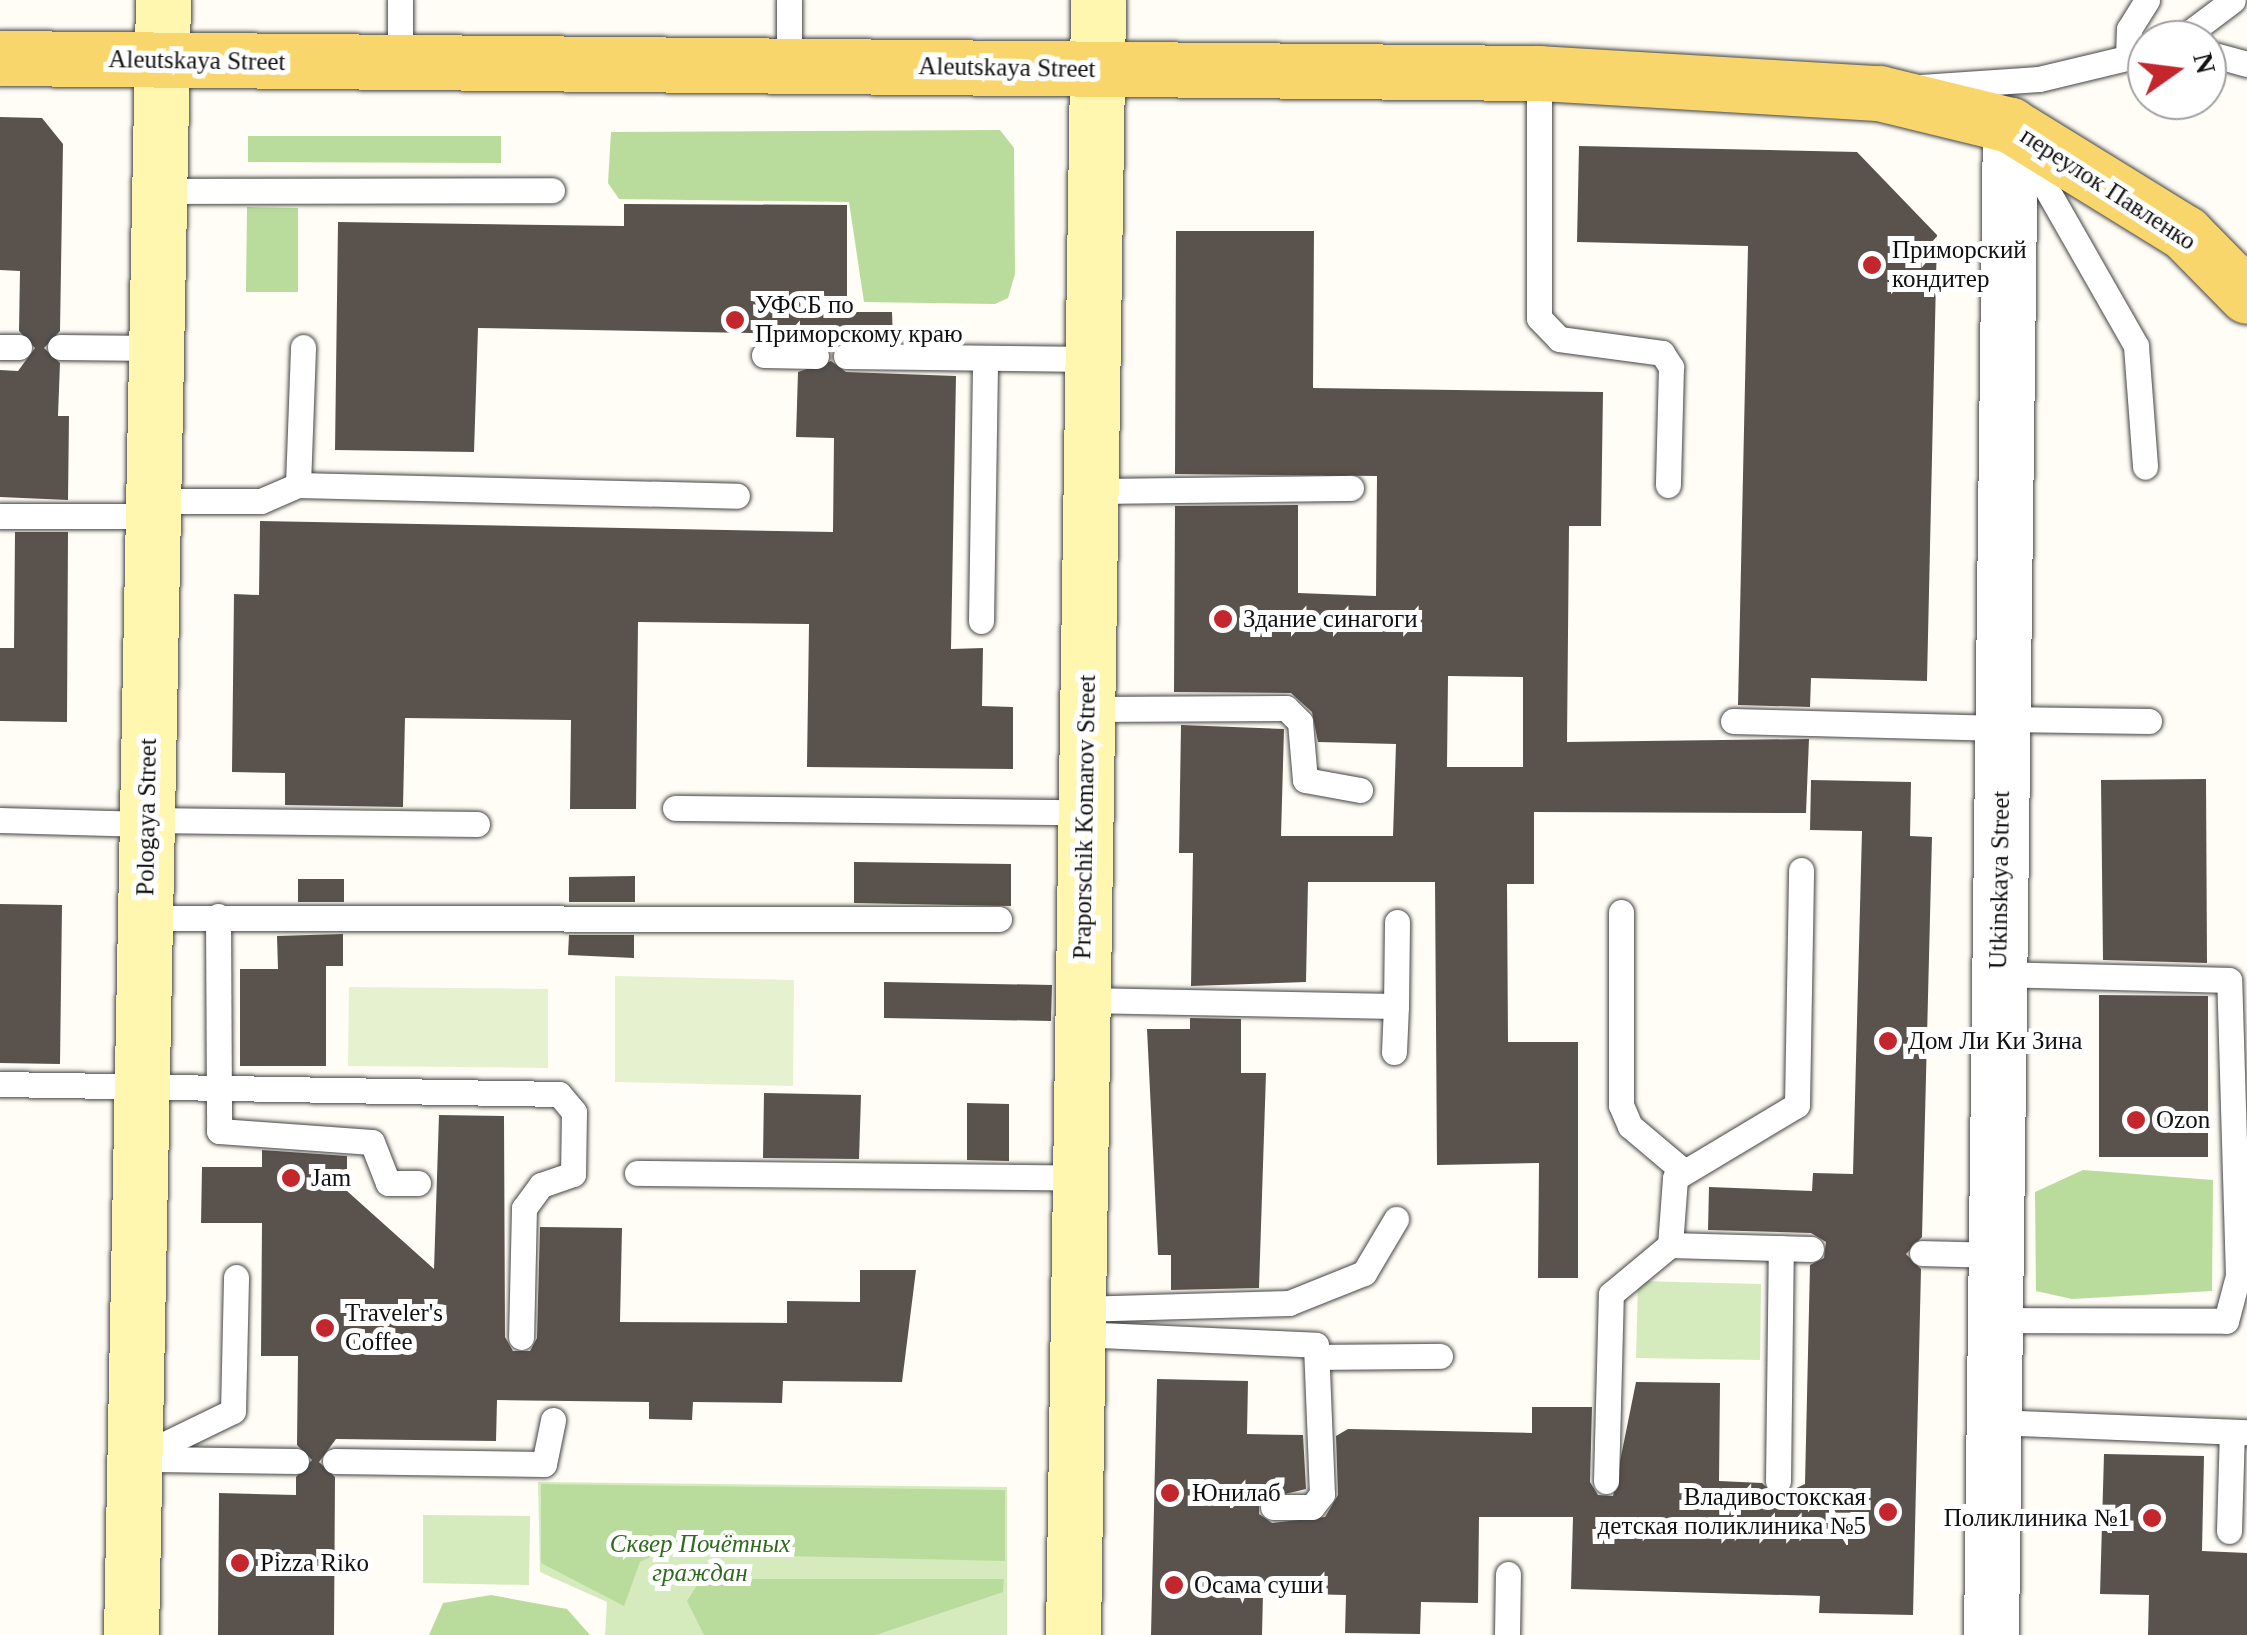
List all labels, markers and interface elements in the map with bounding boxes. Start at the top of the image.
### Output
north arrow [2127,20,2227,120]
street label: Aleutskaya Street [108,44,286,78]
text: N [2187,50,2222,77]
street label: Aleutskaya Street [918,51,1096,85]
street label: переулок Павленко [2015,121,2201,257]
place label: Приморский кондитер [1892,236,2027,295]
marker: Приморский кондитер [1861,254,1883,276]
place label: УФСБ по Приморскому краю [755,291,963,350]
marker: УФСБ по Приморскому краю [724,309,746,331]
place label: Здание синагоги [1243,604,1418,634]
marker: Здание синагоги [1212,608,1234,630]
street label: Praporschik Komarov Street [1068,674,1102,960]
street label: Pologaya Street [131,738,163,896]
street label: Utkinskaya Street [1983,791,2017,969]
place label: Дом Ли Ки Зина [1908,1026,2082,1056]
marker: Дом Ли Ки Зина [1877,1030,1899,1052]
place label: Ozon [2156,1105,2210,1135]
marker: Ozon [2125,1109,2147,1131]
place label: Jam [311,1163,351,1193]
marker: Jam [280,1167,302,1189]
place label: Traveler's Coffee [345,1299,443,1358]
marker: Traveler's Coffee [314,1317,336,1339]
place label: Юнилаб [1192,1478,1281,1508]
marker: Юнилаб [1157,1480,1183,1506]
place label: Владивостокская детская поликлиника №5 [1598,1483,1866,1542]
marker: Владивостокская детская поликлиника №5 [1875,1499,1901,1525]
place label: Поликлиника №1 [1944,1503,2130,1533]
marker: Поликлиника №1 [2139,1505,2165,1531]
park label: Сквер Почётных граждан [610,1530,790,1589]
place label: Pizza Riko [260,1548,369,1578]
marker: Pizza Riko [229,1552,251,1574]
place label: Осама суши [1194,1570,1323,1600]
marker: Осама суши [1163,1574,1185,1596]

